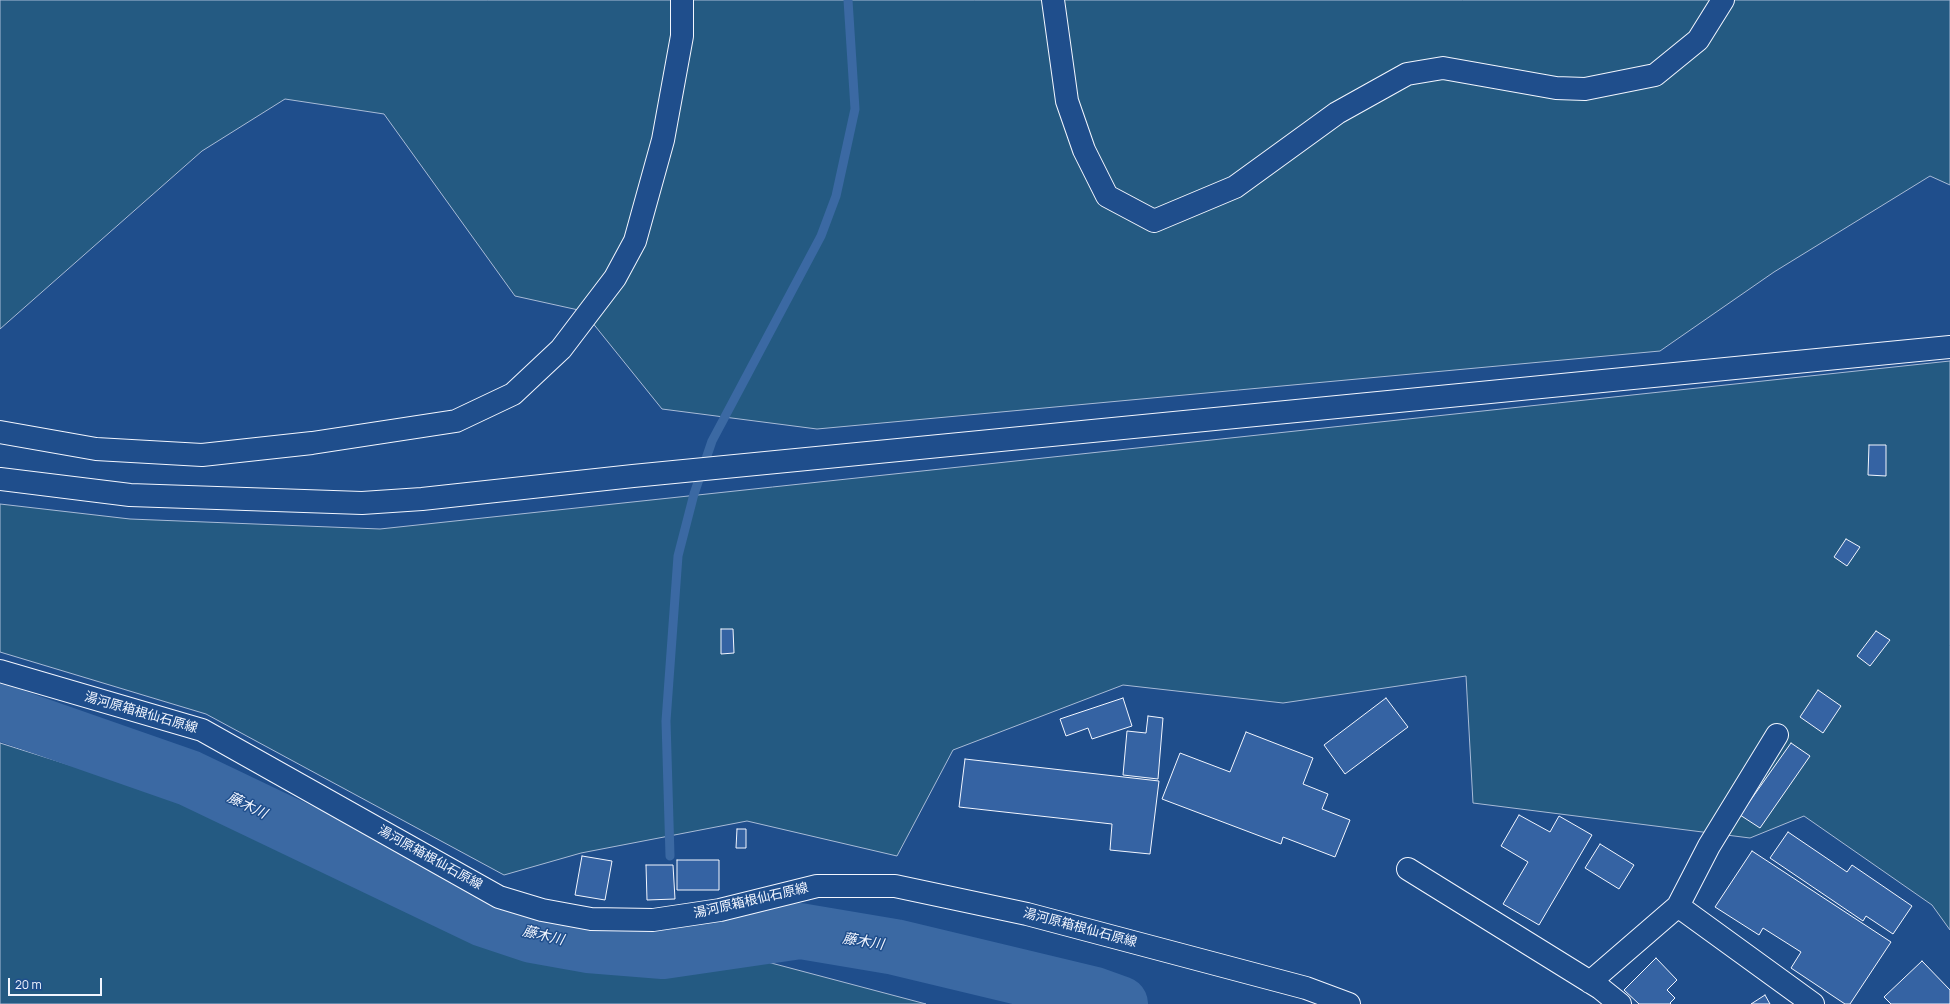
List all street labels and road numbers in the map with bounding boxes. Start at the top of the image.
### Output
street label: 湯河原箱根仙石原線 [83,689,199,737]
street label: 湯河原箱根仙石原線 [375,823,485,893]
street label: 湯河原箱根仙石原線 [692,880,810,922]
street label: 湯河原箱根仙石原線 [1021,905,1139,951]

